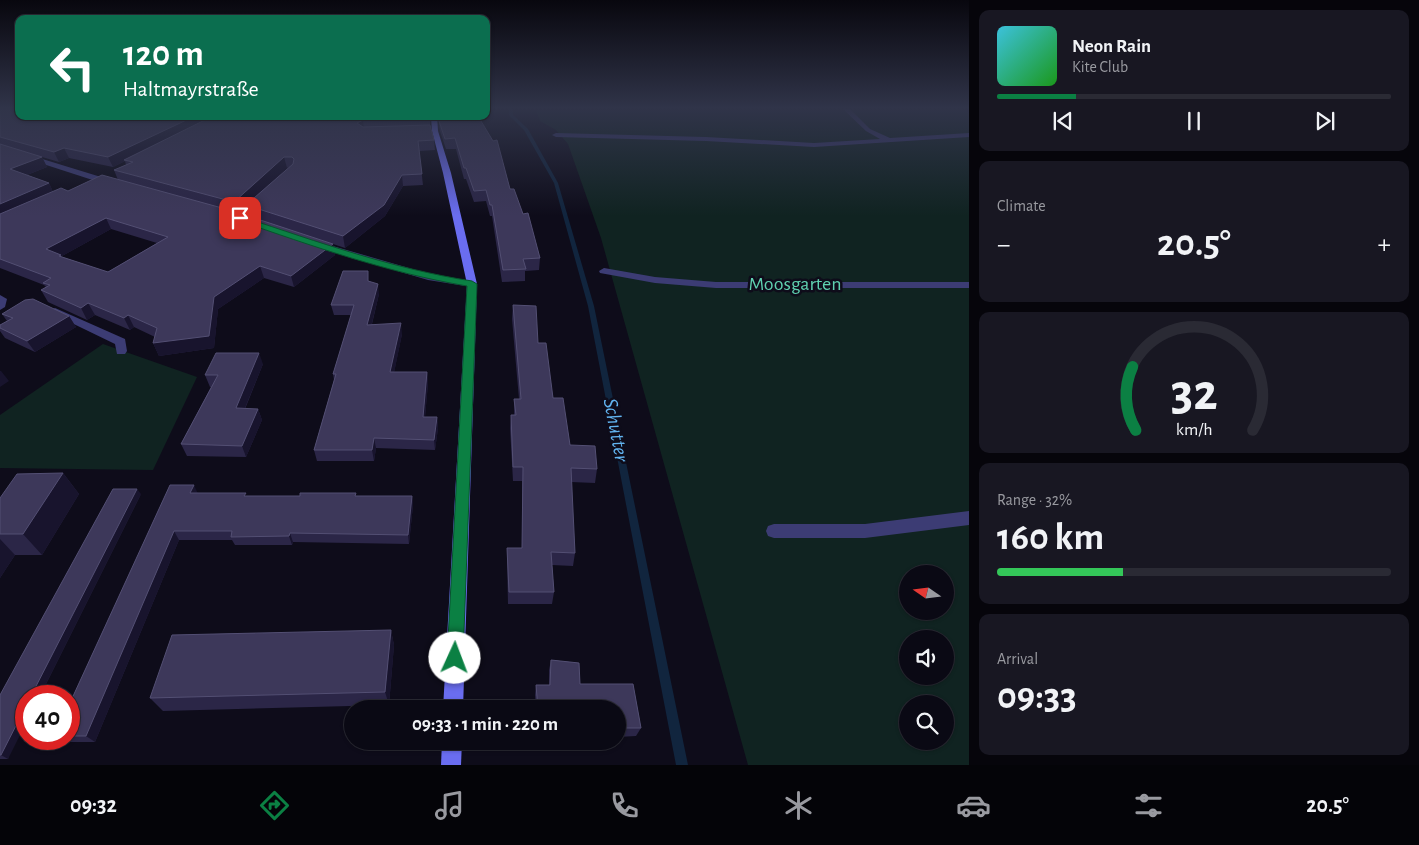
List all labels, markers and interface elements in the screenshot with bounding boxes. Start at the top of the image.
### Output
icon: left [40,35,105,100]
text: 120 m [123,37,204,72]
text: Neon Rain [1072,37,1151,56]
text: Kite Club [1072,59,1128,75]
text: Haltmayrstraße [123,78,259,100]
icon: previous [1049,107,1077,135]
icon: pause [1180,107,1208,135]
icon: next [1311,107,1339,135]
pin [219,197,261,239]
text: Climate [997,198,1046,214]
icon: arrive [226,204,254,232]
text: 20.5° [1157,225,1231,263]
text: − [997,231,1010,259]
text: + [1378,231,1391,259]
park label: Moosgarten [748,274,842,294]
text: 32 [1171,367,1217,419]
water label: Schutter [600,396,633,465]
text: km/h [1176,421,1212,439]
text: Range · 32% [997,492,1072,508]
text: 160 km [997,519,1104,557]
north arrow [899,565,954,620]
map controls [899,565,954,750]
button: sound [899,630,954,685]
position arrow [428,631,480,683]
text: Arrival [997,651,1038,667]
text: 09:33 [997,678,1077,716]
speed limit sign: 40 [15,685,80,750]
button: search [899,695,954,750]
text: 09:33 · 1 min · 220 m [412,715,558,734]
icon: directions [257,788,292,823]
icon: music [432,788,467,823]
icon: phone [607,788,642,823]
icon: climate [781,788,816,823]
icon: car [956,788,991,823]
icon: filters [1131,788,1166,823]
text: 09:32 [70,794,117,816]
text: 20.5° [1306,794,1349,816]

